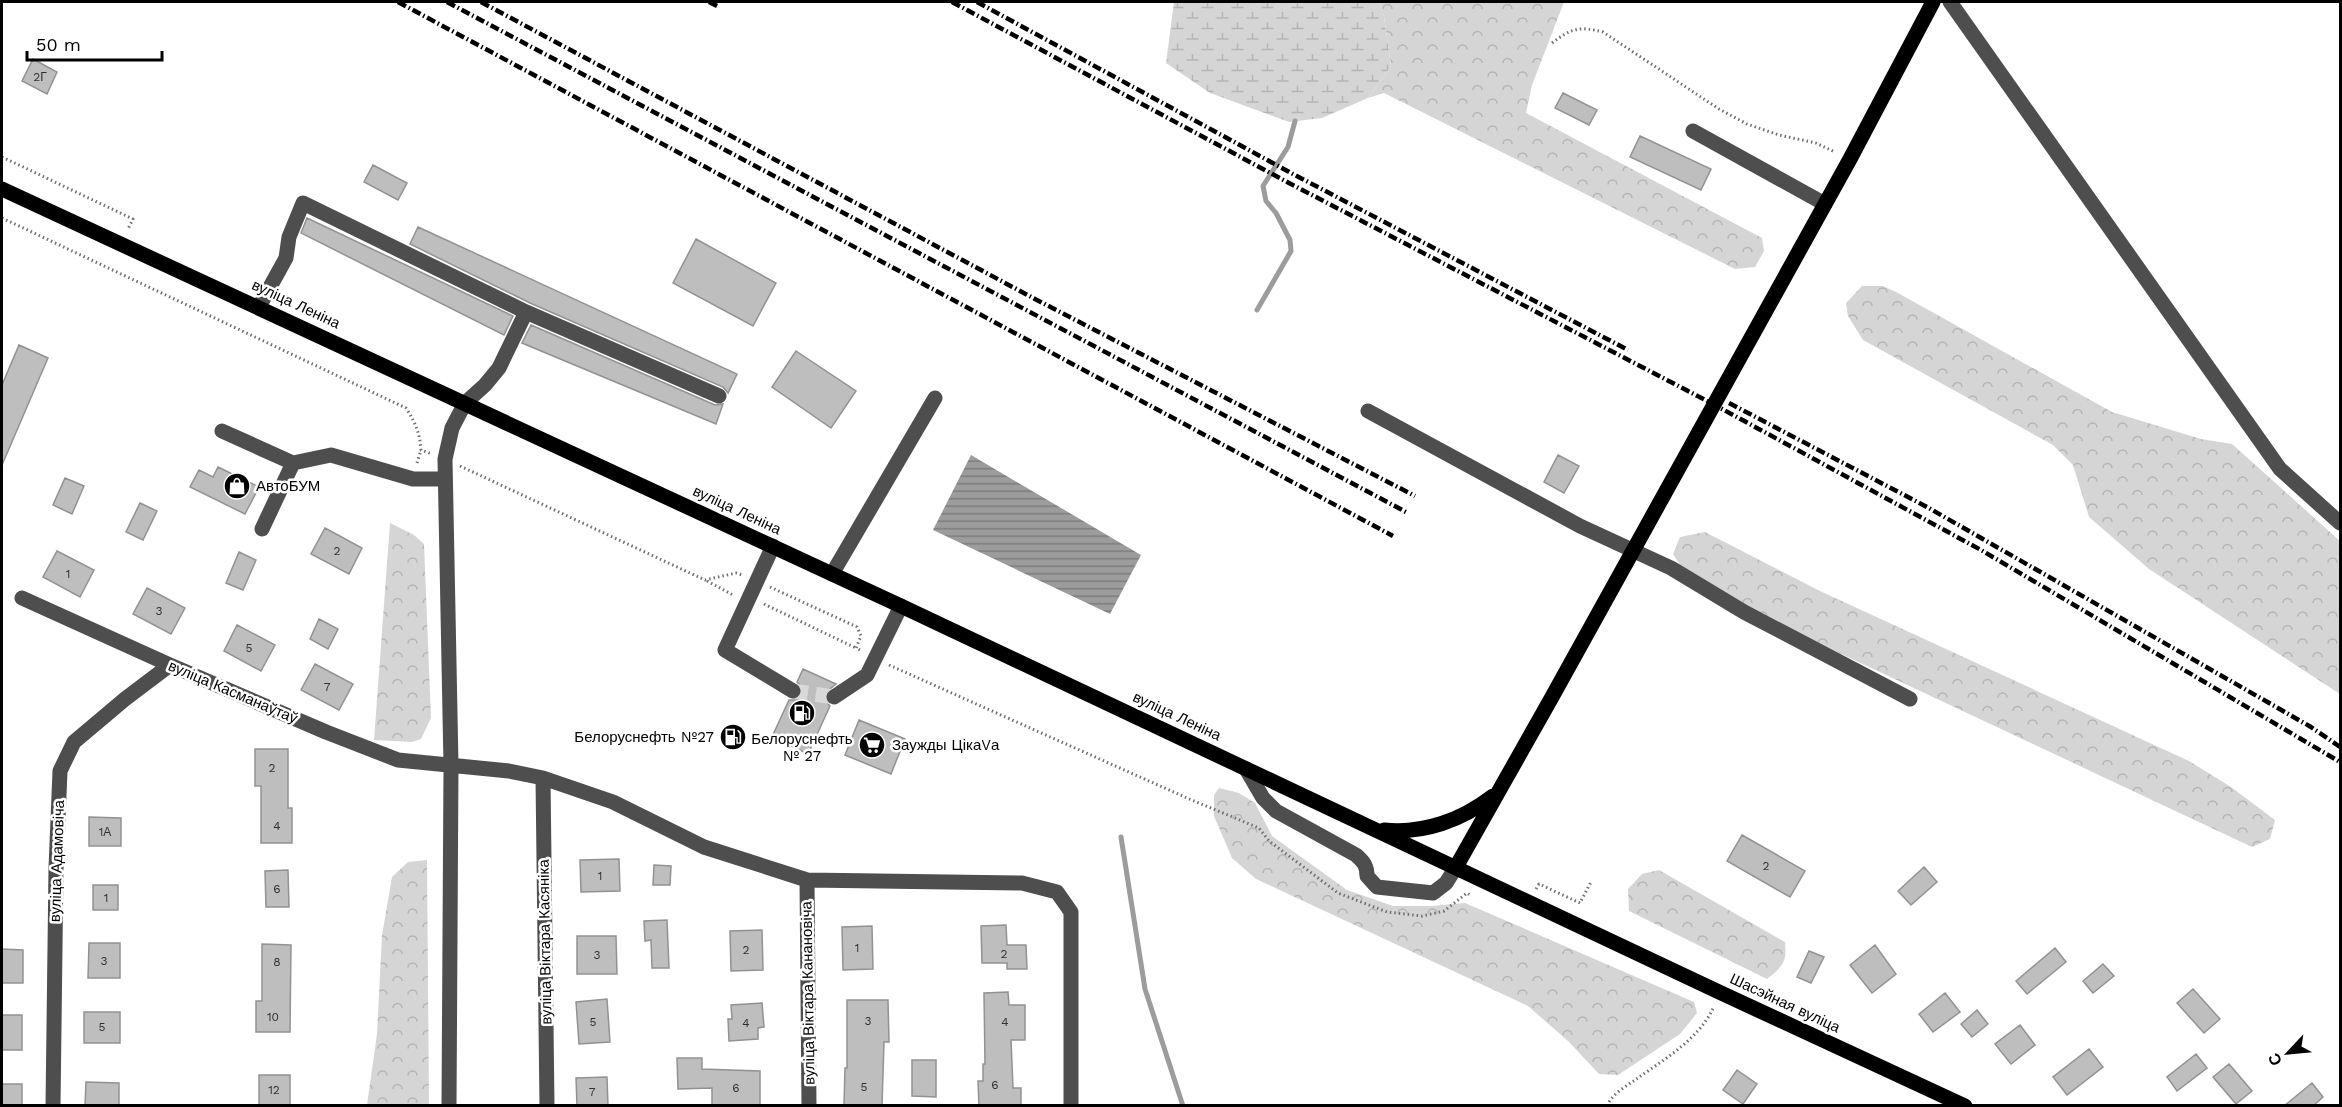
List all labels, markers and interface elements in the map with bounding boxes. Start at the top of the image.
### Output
scale bar [27,24,162,62]
text: 50 m [36,34,81,55]
house number: 2Г [33,70,47,84]
street label: вуліца Леніна [249,276,344,333]
shop icon: АвтоБУМ [222,471,252,501]
place label: АвтоБУМ [256,477,320,495]
street label: вуліца Леніна [690,482,785,539]
house number: 2 [334,544,341,558]
house number: 1 [66,567,70,581]
house number: 3 [156,604,163,618]
house number: 5 [246,641,253,655]
street label: вуліца Касманаўтаў [166,657,301,728]
house number: 7 [324,680,331,694]
street label: вуліца Леніна [1130,688,1225,745]
fuel station icon: Белоруснефть № 27 [787,698,817,728]
fuel station icon: Белоруснефть №27 [718,722,748,752]
place label: Белоруснефть №27 [574,728,714,746]
place label: Белоруснефть № 27 [751,730,853,765]
supermarket icon: Заужды ЦікаVа [857,730,887,760]
place label: Заужды ЦікаVа [892,736,1000,754]
house number: 2 [269,761,276,775]
street label: вуліца Адамовіча [46,799,68,922]
house number: 4 [273,819,281,833]
house number: 1А [99,825,111,839]
street label: вуліца Віктара Касяніка [535,859,555,1025]
house number: 2 [1763,859,1770,873]
house number: 1 [598,869,602,883]
house number: 6 [273,882,281,896]
house number: 1 [104,891,108,905]
street label: вуліца Віктара Канановіча [797,900,819,1085]
house number: 1 [855,941,859,955]
house number: 2 [743,943,750,957]
house number: 2 [1001,947,1008,961]
house number: 3 [594,948,601,962]
house number: 3 [101,954,108,968]
house number: 8 [273,955,281,969]
street label: Шасэйная вуліца [1727,970,1844,1037]
house number: 10 [267,1010,279,1024]
house number: 3 [865,1014,872,1028]
house number: 5 [590,1015,597,1029]
house number: 4 [1001,1015,1009,1029]
house number: 4 [742,1016,750,1030]
house number: 5 [99,1020,106,1034]
north arrow [2258,1023,2318,1083]
text: С [2264,1050,2286,1069]
house number: 6 [991,1078,999,1092]
house number: 5 [861,1080,868,1094]
house number: 6 [732,1081,740,1095]
house number: 12 [268,1083,280,1097]
house number: 7 [589,1085,596,1099]

